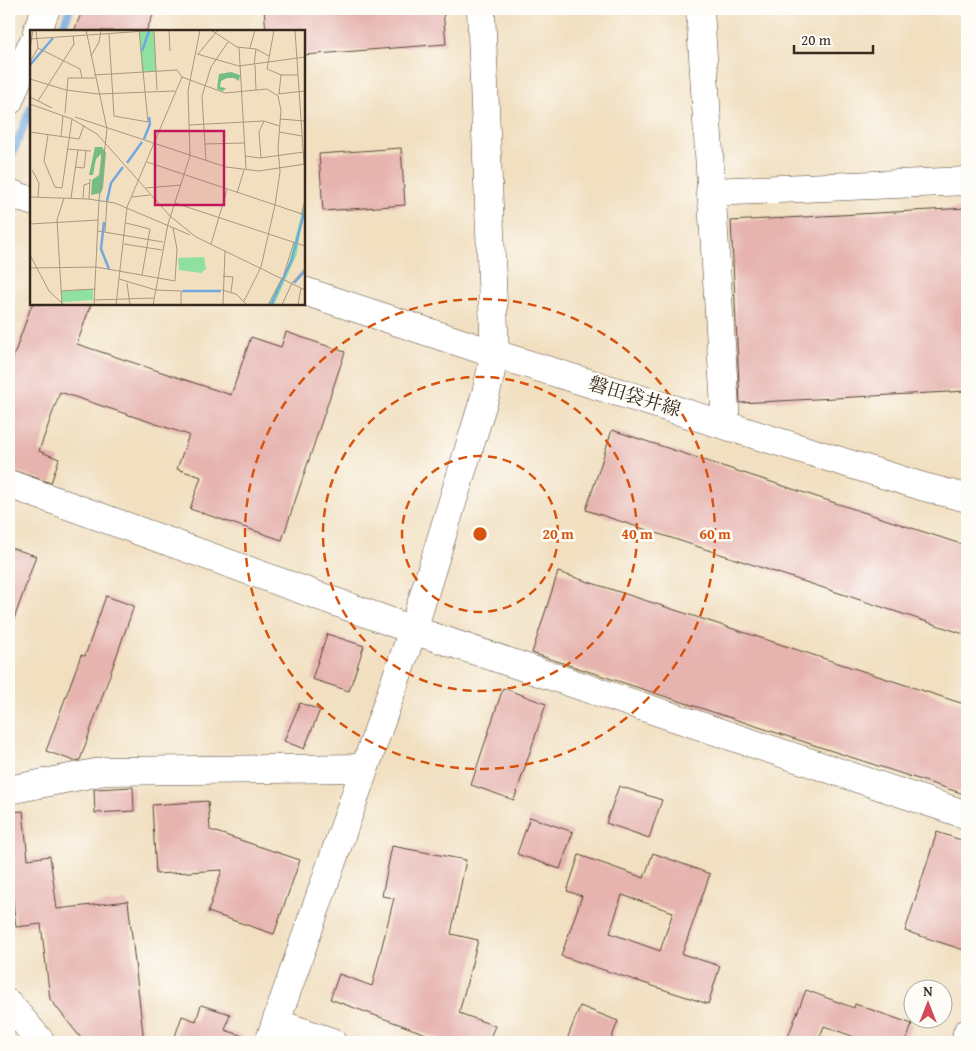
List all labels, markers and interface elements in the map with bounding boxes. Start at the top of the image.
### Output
scale bar [794,22,872,54]
text: 20 m [801,29,832,50]
inset map [30,30,305,305]
street label: 磐田袋井線 [585,369,685,423]
text: 20 m [542,523,574,544]
text: 40 m [621,523,653,544]
text: 60 m [699,523,731,544]
centre of rings [471,525,489,543]
north arrow [904,978,954,1028]
text: N [923,981,933,1001]

